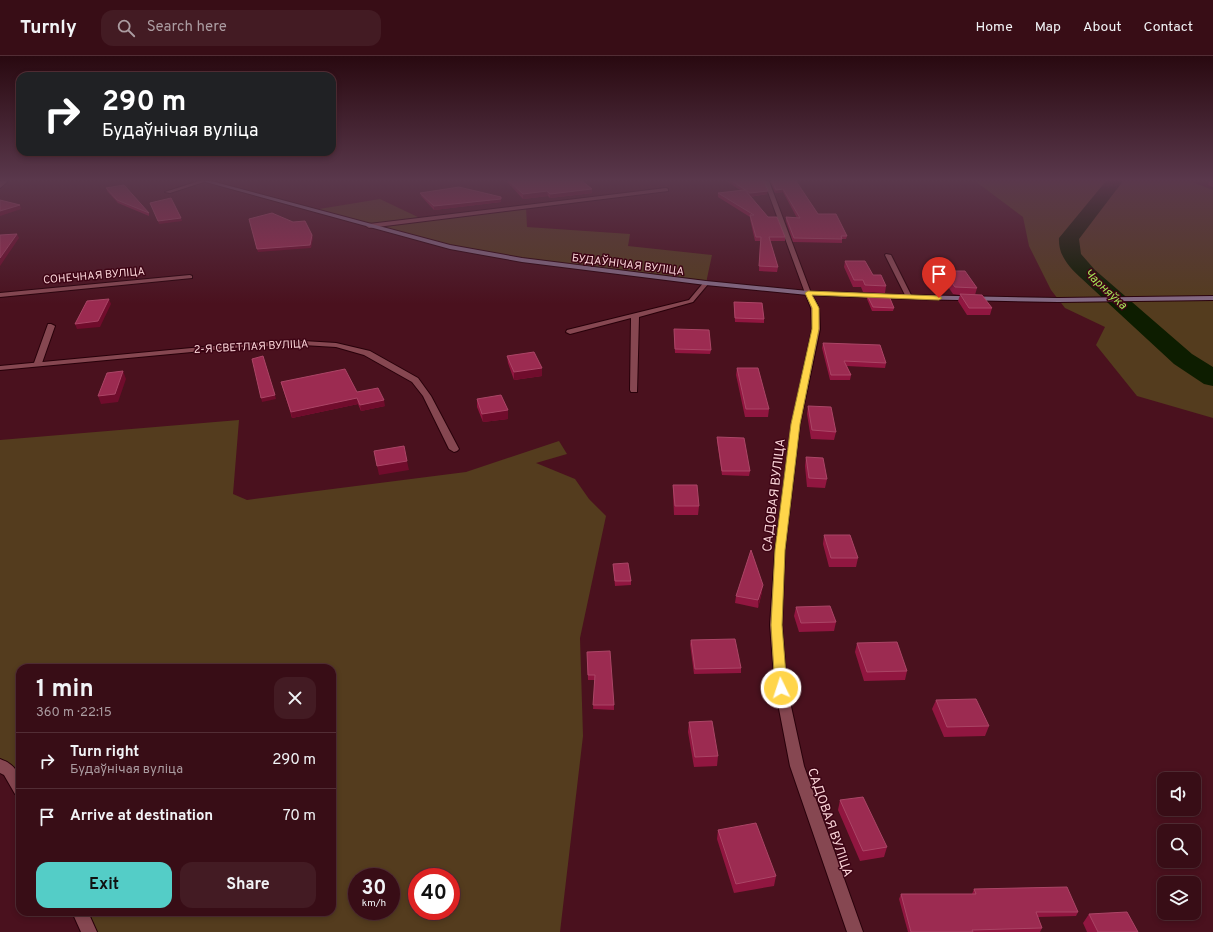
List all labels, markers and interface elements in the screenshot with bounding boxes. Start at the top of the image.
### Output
search box [101,10,381,46]
text: Turnly [20,16,77,40]
icon: search [115,17,137,39]
text: Search here [147,18,227,37]
text: Home [976,19,1013,36]
text: Map [1035,19,1061,36]
text: About [1083,19,1122,36]
text: Contact [1144,19,1193,36]
text: 290 m [102,85,186,121]
icon: right [36,88,88,140]
text: Будаўнічая вуліца [102,120,259,143]
street label: БУДАЎНІЧАЯ ВУЛІЦА [571,250,685,279]
pin [922,257,956,298]
icon: arrive [928,263,950,285]
street label: СОНЕЧНАЯ ВУЛІЦА [43,265,146,287]
water label: Чарняўка [1081,266,1131,314]
street label: 2-Я СВЕТЛАЯ ВУЛІЦА [193,337,309,357]
street label: САДОВАЯ ВУЛІЦА [760,437,790,553]
position arrow [760,667,802,709]
text: 1 min [36,675,94,705]
button: close [274,677,316,719]
text: 360 m · 22:15 [36,705,112,721]
text: Turn right [70,743,139,762]
icon: right [36,750,58,772]
text: 290 m [272,751,316,770]
text: Будаўнічая вуліца [70,762,183,778]
street label: САДОВАЯ ВУЛІЦА [803,766,855,879]
map controls [1157,772,1201,920]
button: sound [1157,772,1201,816]
icon: arrive [36,806,58,828]
text: Arrive at destination [70,807,213,826]
text: 70 m [283,807,316,826]
button: search [1157,824,1201,868]
button: Exit [36,862,172,908]
button: Share [180,862,316,908]
speed limit sign: 40 [408,868,460,920]
text: 30 [362,876,386,902]
button: layers [1157,876,1201,920]
text: km/h [362,897,386,910]

